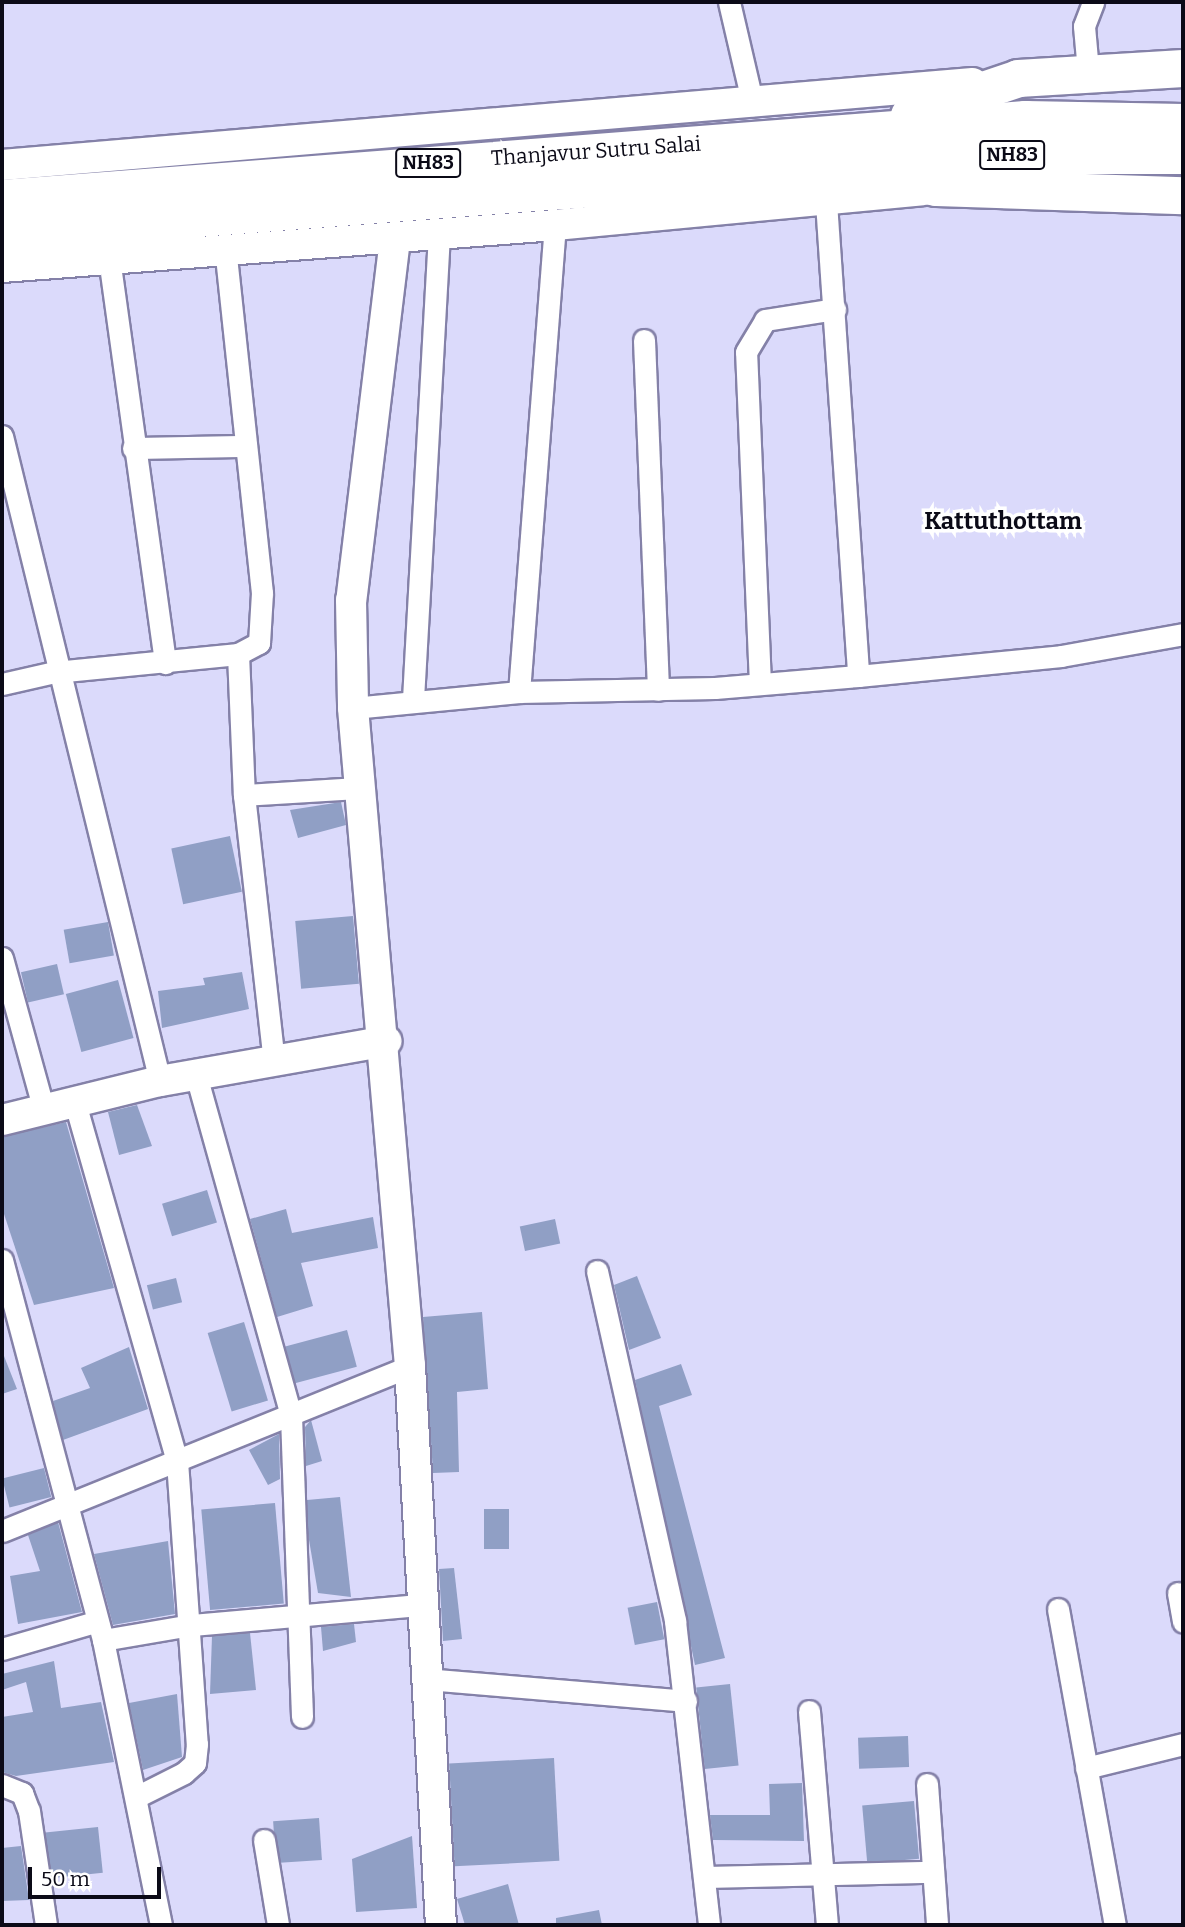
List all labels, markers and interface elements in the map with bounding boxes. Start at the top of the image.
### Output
street label: Thanjavur Sutru Salai [490,131,702,171]
road number: NH83 [979,140,1045,170]
road number: NH83 [395,148,461,178]
district label: Kattuthottam [924,508,1082,536]
scale bar [32,1854,164,1898]
text: 50 m [41,1866,90,1892]

